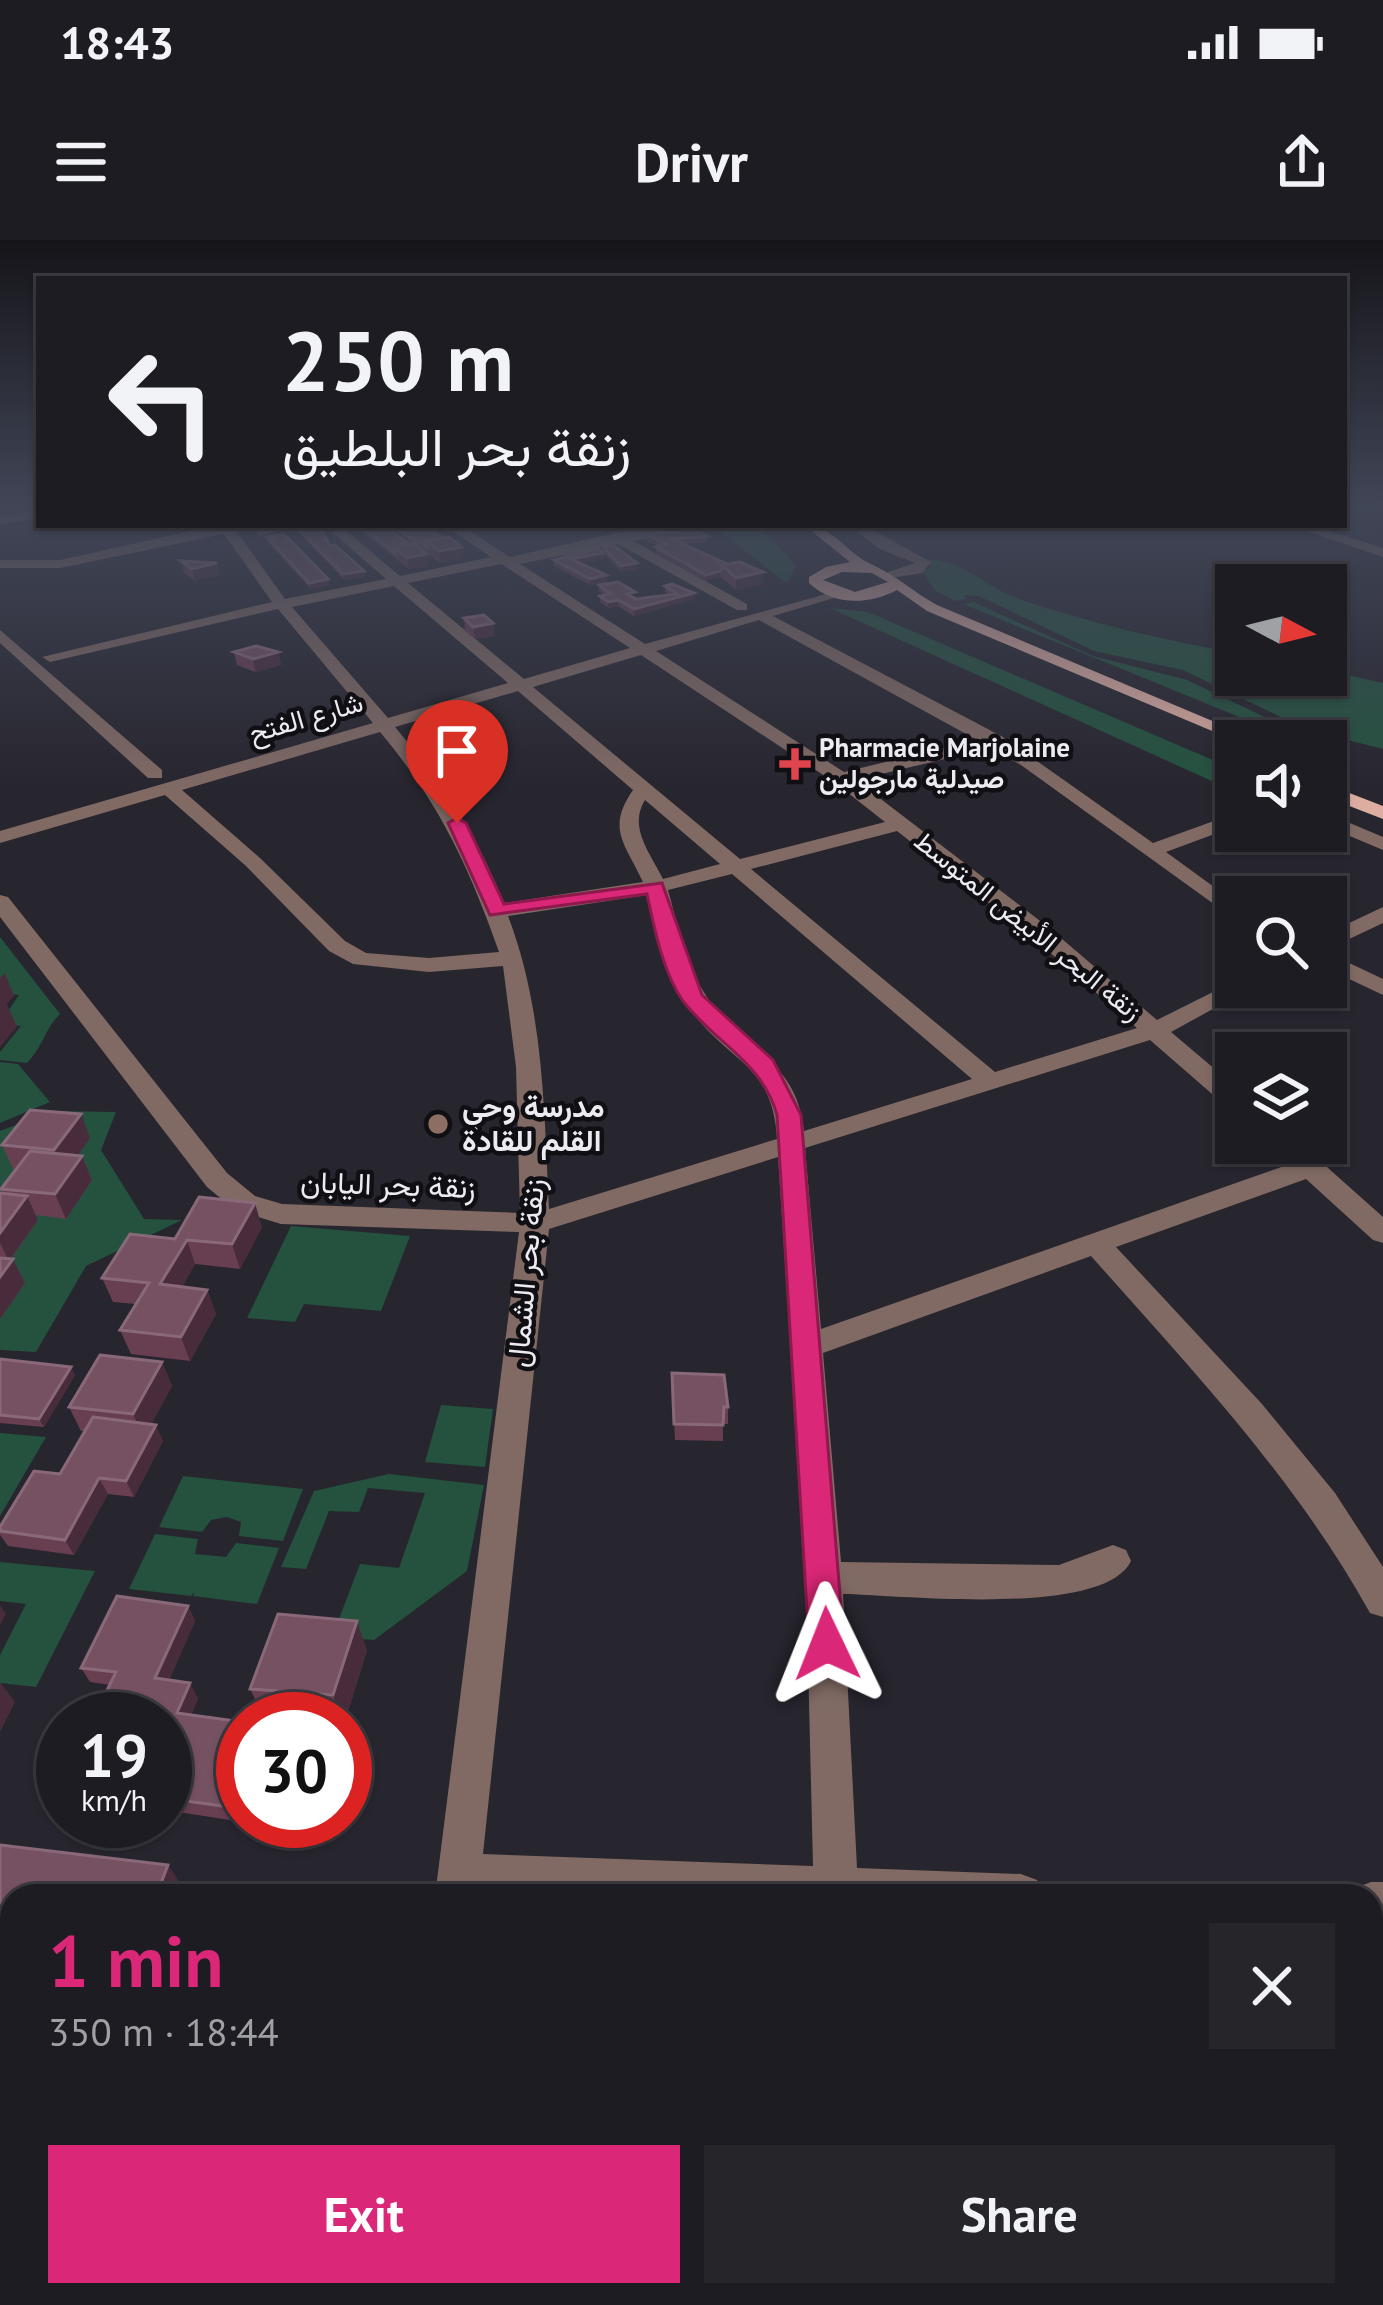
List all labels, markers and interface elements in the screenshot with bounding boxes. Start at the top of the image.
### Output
text: 18:43 [60,13,174,71]
text: Drivr [635,127,748,197]
icon: menu [48,129,114,195]
icon: share [1269,129,1335,195]
text: 250 m [282,305,514,414]
icon: left [84,324,240,480]
text: زنقة بحر البلطيق [282,411,631,481]
north arrow [1215,564,1347,696]
map controls [1215,564,1347,1164]
street label: شارع الفتح [245,685,367,751]
pin [406,700,508,823]
icon: arrive [424,718,490,784]
button: sound [1215,720,1347,852]
place label: Pharmacie Marjolaine صيدلية مارجولين [819,730,1070,796]
marker: Pharmacie Marjolaine صيدلية مارجولين [782,751,808,777]
street label: زنقة البحر الأبيض المتوسط [907,823,1149,1028]
button: search [1215,876,1347,1008]
button: layers [1215,1032,1347,1164]
place label: مدرسة وحي القلم للقادة [462,1086,605,1160]
marker: مدرسة وحي القلم للقادة [425,1111,451,1137]
street label: زنقة بحر اليابان [300,1161,476,1206]
street label: زنقة بحر الشمال [497,1177,552,1369]
position arrow [764,1581,890,1707]
speed limit sign: 30 [216,1692,372,1848]
text: 19 [80,1716,148,1794]
text: km/h [81,1780,147,1819]
text: 1 min [48,1914,224,2007]
button: close [1209,1923,1335,2049]
text: 350 m · 18:44 [48,2006,279,2057]
button: Exit [48,2145,680,2283]
button: Share [704,2145,1335,2283]

